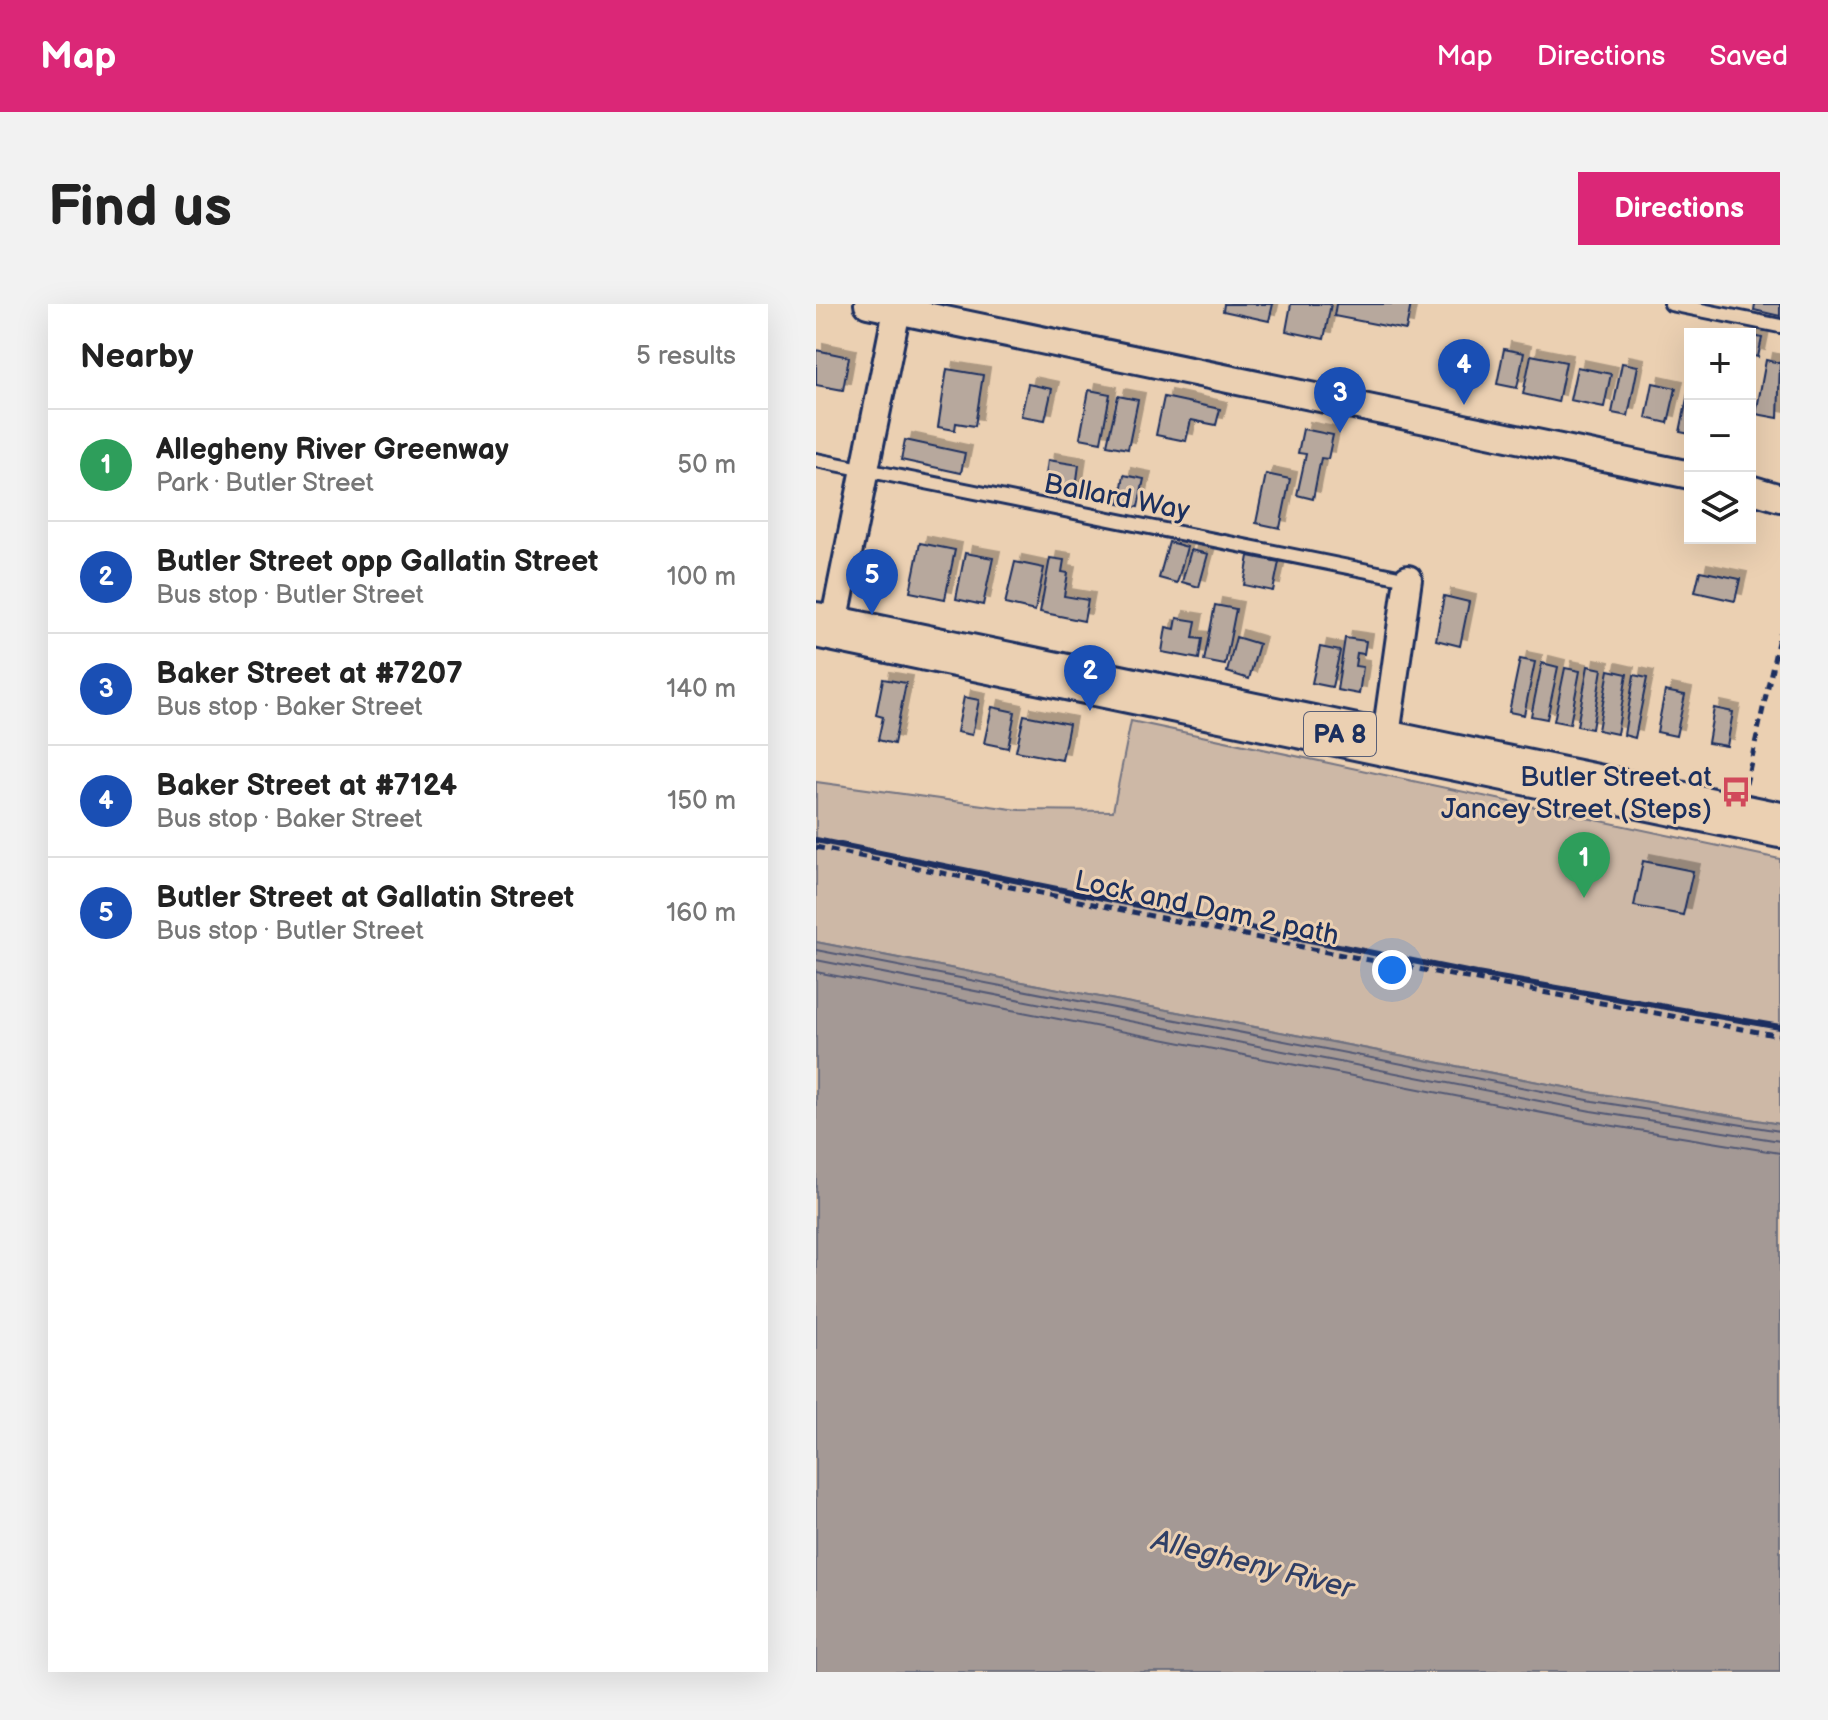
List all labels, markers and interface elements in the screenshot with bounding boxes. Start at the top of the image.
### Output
text: Map [40,34,116,79]
text: Map [1436,40,1493,73]
text: Directions [1537,40,1665,73]
text: Saved [1709,40,1788,73]
button: Directions [1578,172,1780,245]
text: Find us [48,175,232,242]
map controls [1684,328,1756,544]
button: + [1684,328,1756,400]
text: Nearby [80,336,194,377]
pin: 4 [1438,339,1490,405]
text: 5 results [636,341,736,372]
pin: 3 [1314,367,1366,433]
button: − [1684,400,1756,472]
text: Allegheny River Greenway [156,432,509,468]
text: 1 [101,450,111,481]
text: 50 m [677,450,736,481]
street label: Ballard Way [1041,467,1193,528]
text: Park · Butler Street [156,468,374,499]
button: layers [1684,472,1756,544]
text: Butler Street opp Gallatin Street [156,544,598,580]
pin: 5 [846,549,898,615]
text: 2 [98,562,114,593]
text: 100 m [667,562,736,593]
text: Bus stop · Butler Street [156,580,424,611]
pin: 2 [1064,645,1116,711]
text: Baker Street at #7207 [156,656,463,692]
text: 3 [98,674,114,705]
text: 140 m [666,674,736,705]
text: Bus stop · Baker Street [156,692,423,723]
road number: PA 8 [1304,712,1376,756]
place label: Butler Street at Jancey Street (Steps) [1441,761,1712,826]
text: Baker Street at #7124 [156,768,457,804]
bus stop icon: Butler Street at Jancey Street (Steps) [1719,775,1753,809]
text: 4 [98,786,114,817]
text: 150 m [667,786,736,817]
text: Bus stop · Baker Street [156,804,423,835]
pin: 1 [1558,832,1610,898]
street label: Lock and Dam 2 path [1071,864,1342,953]
text: Butler Street at Gallatin Street [156,880,574,916]
text: 5 [98,898,114,929]
text: 160 m [666,898,736,929]
text: Bus stop · Butler Street [156,916,424,947]
your location [1372,950,1412,990]
water label: Allegheny River [1146,1522,1359,1608]

